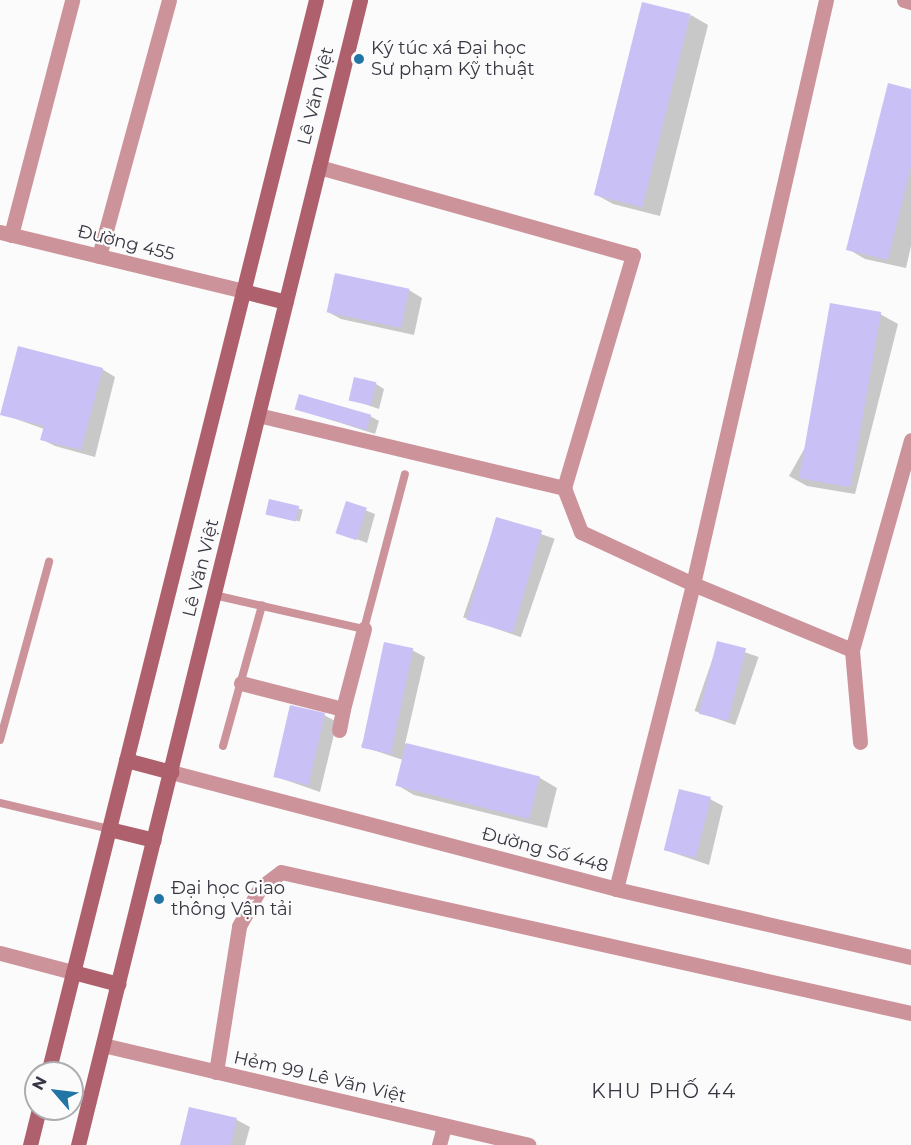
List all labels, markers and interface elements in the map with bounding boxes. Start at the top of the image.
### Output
place label: Ký túc xá Đại học Sư phạm Kỹ thuật [371,38,535,80]
street label: Lê Văn Việt [293,45,339,147]
marker: Ký túc xá Đại học Sư phạm Kỹ thuật [352,52,366,66]
street label: Đường 455 [75,220,177,266]
street label: Lê Văn Việt [178,517,224,619]
street label: Đường Số 448 [479,823,611,877]
place label: Đại học Giao thông Vận tải [171,878,292,920]
marker: Đại học Giao thông Vận tải [152,892,166,906]
street label: Hẻm 99 Lê Văn Việt [232,1047,408,1107]
north arrow [24,1061,84,1121]
text: N [28,1073,51,1093]
district label: KHU PHỐ 44 [591,1079,737,1103]

